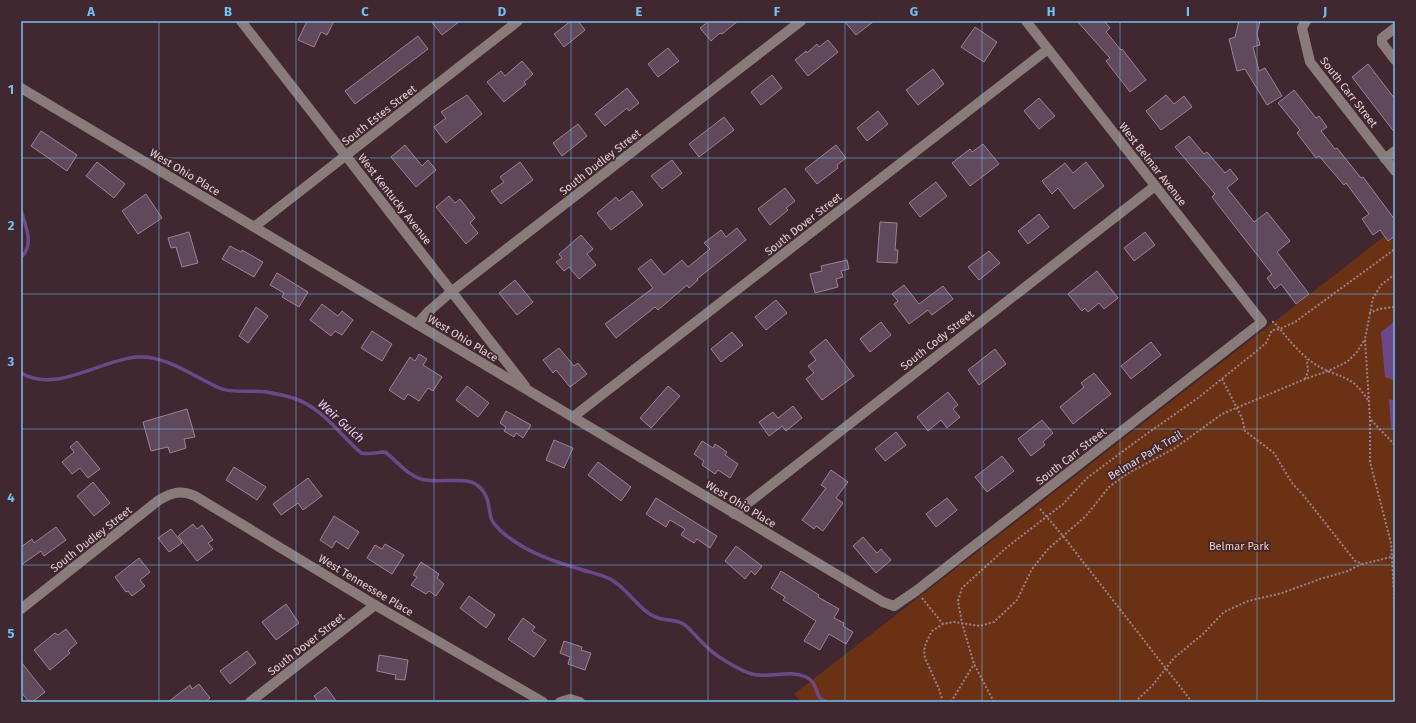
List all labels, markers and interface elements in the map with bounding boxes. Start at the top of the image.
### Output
text: A [86,4,95,19]
text: B [224,4,232,19]
text: C [361,4,369,19]
text: D [498,4,507,19]
text: E [636,4,643,19]
text: F [774,4,781,19]
text: G [910,4,918,19]
text: H [1047,4,1055,19]
text: I [1186,4,1190,19]
text: J [1322,4,1327,19]
street label: South Carr Street [1317,55,1380,130]
text: 1 [8,82,14,97]
street label: South Estes Street [340,82,419,148]
street label: West Belmar Avenue [1116,120,1189,208]
street label: South Dudley Street [557,127,644,198]
street label: West Ohio Place [147,146,222,199]
street label: West Kentucky Avenue [355,151,434,247]
street label: South Dover Street [762,190,844,258]
text: 2 [8,218,15,233]
street label: South Cody Street [898,308,977,373]
street label: West Ohio Place [425,312,500,365]
text: 3 [7,354,15,369]
water label: Weir Gulch [315,397,367,445]
street label: South Carr Street [1034,425,1109,488]
street label: Belmar Park Trail [1106,428,1185,483]
street label: West Ohio Place [703,478,778,531]
text: 4 [7,490,15,505]
street label: South Dudley Street [48,504,135,575]
park label: Belmar Park [1209,540,1269,553]
street label: West Tennessee Place [316,552,416,619]
street label: South Dover Street [265,610,347,678]
text: 5 [8,626,15,641]

